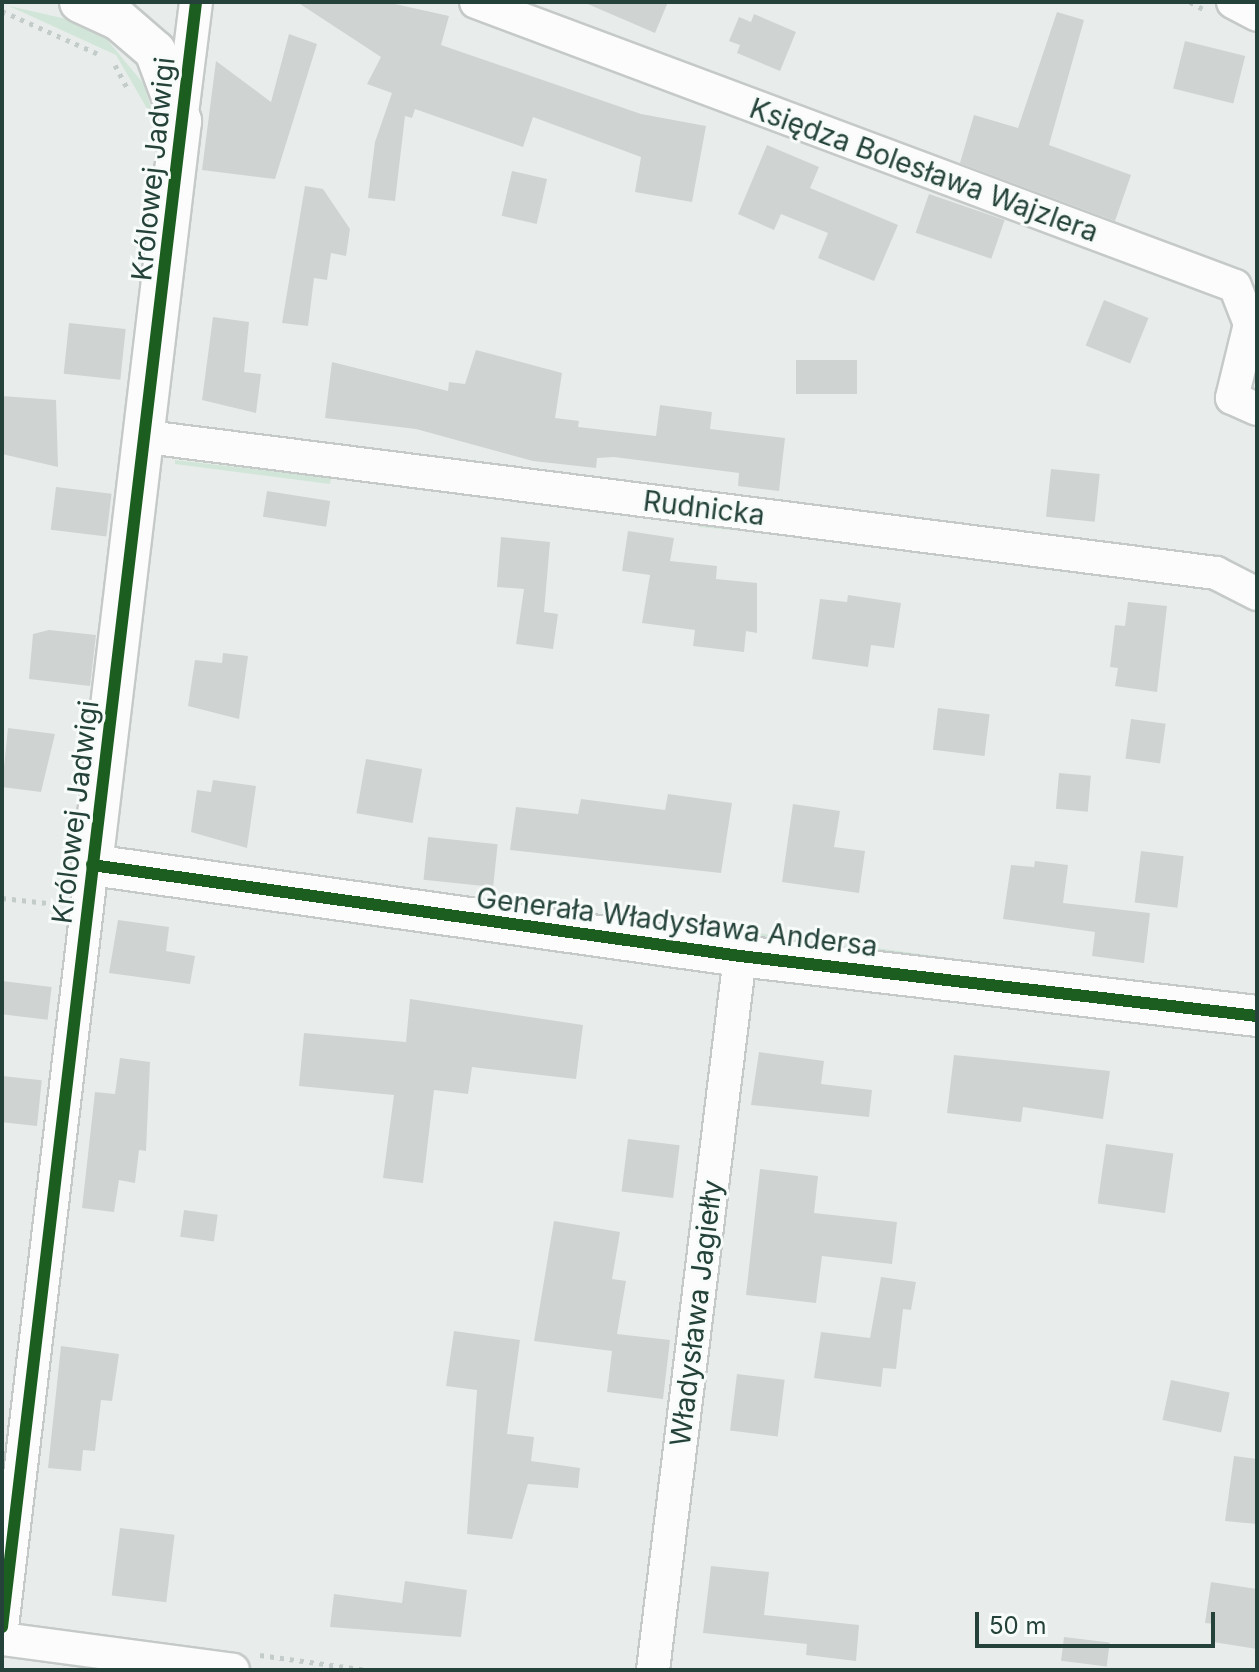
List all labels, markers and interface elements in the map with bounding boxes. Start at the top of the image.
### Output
street label: Królowej Jadwigi [125,56,181,282]
street label: Księdza Bolesława Wajzlera [745,91,1103,249]
street label: Rudnicka [641,484,767,532]
street label: Królowej Jadwigi [45,698,105,926]
street label: Generała Władysława Andersa [474,881,880,963]
street label: Władysława Jagiełły [663,1178,729,1448]
scale bar [979,1596,1219,1646]
text: 50 m [989,1611,1047,1640]

